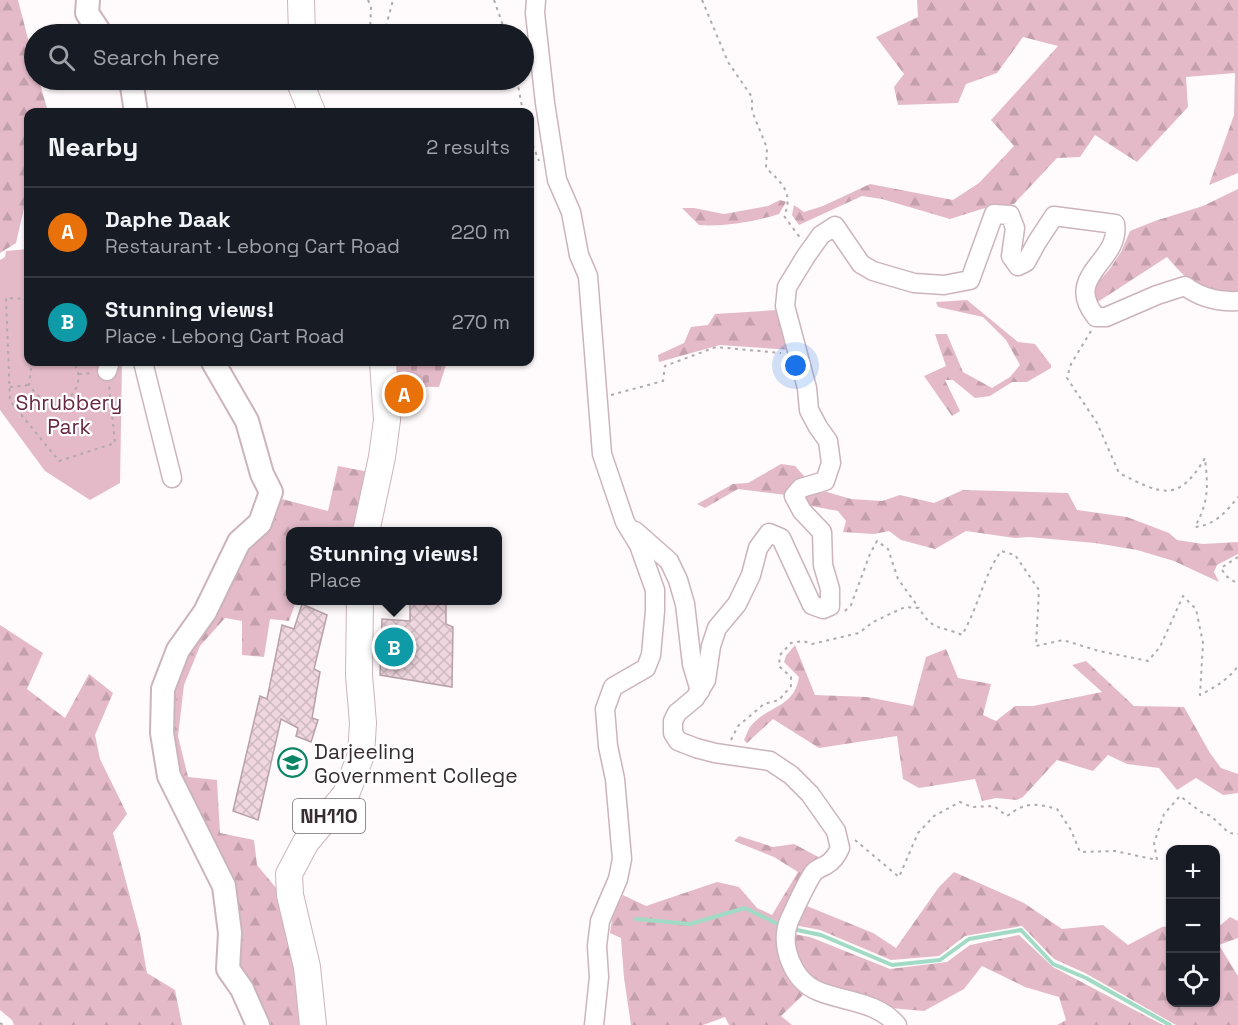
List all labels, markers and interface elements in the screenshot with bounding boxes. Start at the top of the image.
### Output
search box [24,24,534,90]
icon: search [45,41,78,74]
text: Search here [93,43,220,71]
text: Nearby [48,130,138,164]
text: 2 results [426,134,510,160]
text: Daphe Daak [105,205,231,233]
text: A [61,219,74,245]
text: 220 m [451,219,510,245]
text: Restaurant · Lebong Cart Road [105,233,400,259]
text: Stunning views! [105,295,274,323]
text: B [61,309,74,335]
text: 270 m [452,309,510,335]
text: Place · Lebong Cart Road [105,323,344,349]
your location [781,351,810,380]
pin: A [384,372,424,416]
park label: Shrubbery Park [16,389,122,440]
popup [286,527,502,605]
text: Stunning views! [310,539,478,567]
text: Place [310,567,361,593]
pin: B [374,624,414,670]
place label: Darjeeling Government College [314,738,518,789]
school or university icon: Darjeeling Government College [277,747,309,779]
road number: NH110 [293,799,365,833]
map controls [1166,845,1220,1007]
button: + [1166,845,1220,899]
button: − [1166,899,1220,953]
button: locate [1166,953,1220,1007]

